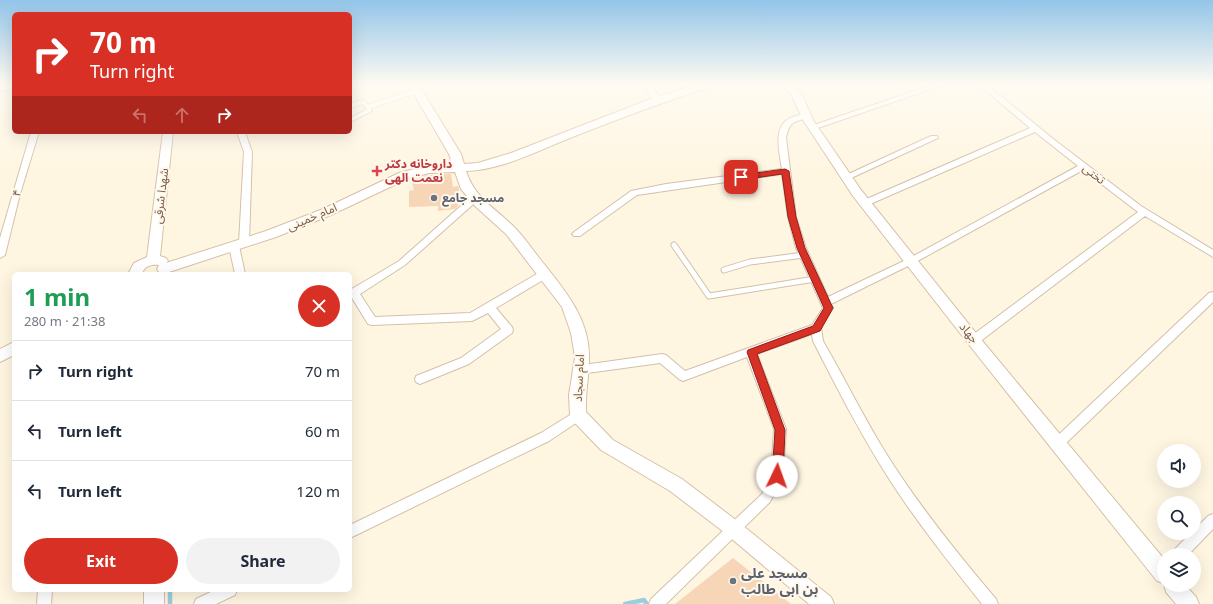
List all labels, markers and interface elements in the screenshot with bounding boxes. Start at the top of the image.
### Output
text: 70 m [90,23,157,61]
icon: right [24,28,76,80]
text: Turn right [90,59,174,83]
icon: left [129,104,151,126]
icon: ahead [171,104,193,126]
icon: right [213,104,235,126]
place label: داروخانه دکتر نعمت الهی [384,155,452,186]
street label: تختی [1079,159,1110,188]
pin [724,160,758,194]
marker: داروخانه دکتر نعمت الهی [372,166,382,176]
icon: arrive [730,166,752,188]
street label: شهدا شرقی [149,167,172,225]
street label: ۴ [7,187,26,199]
place label: مسجد جامع [442,189,504,207]
marker: مسجد جامع [429,193,439,203]
street label: امام خمینی [284,198,340,236]
text: 1 min [24,280,90,313]
button: close [298,285,340,327]
text: 280 m · 21:38 [24,312,105,330]
street label: جهاد [956,319,983,347]
street label: امام سجاد [569,354,589,402]
icon: right [24,360,46,382]
text: Turn right [58,361,133,381]
text: 70 m [305,361,340,381]
icon: left [24,420,46,442]
text: Turn left [58,421,122,441]
text: 60 m [305,421,340,441]
map controls [1157,444,1201,592]
button: sound [1157,444,1201,488]
position arrow [756,455,798,497]
icon: left [24,480,46,502]
text: Turn left [58,481,122,501]
text: 120 m [296,481,340,501]
button: search [1157,496,1201,540]
button: Exit [24,538,178,584]
button: Share [186,538,340,584]
button: layers [1157,548,1201,592]
place label: مسجد علی بن ابی طالب [741,563,818,598]
marker: مسجد علی بن ابی طالب [728,576,738,586]

